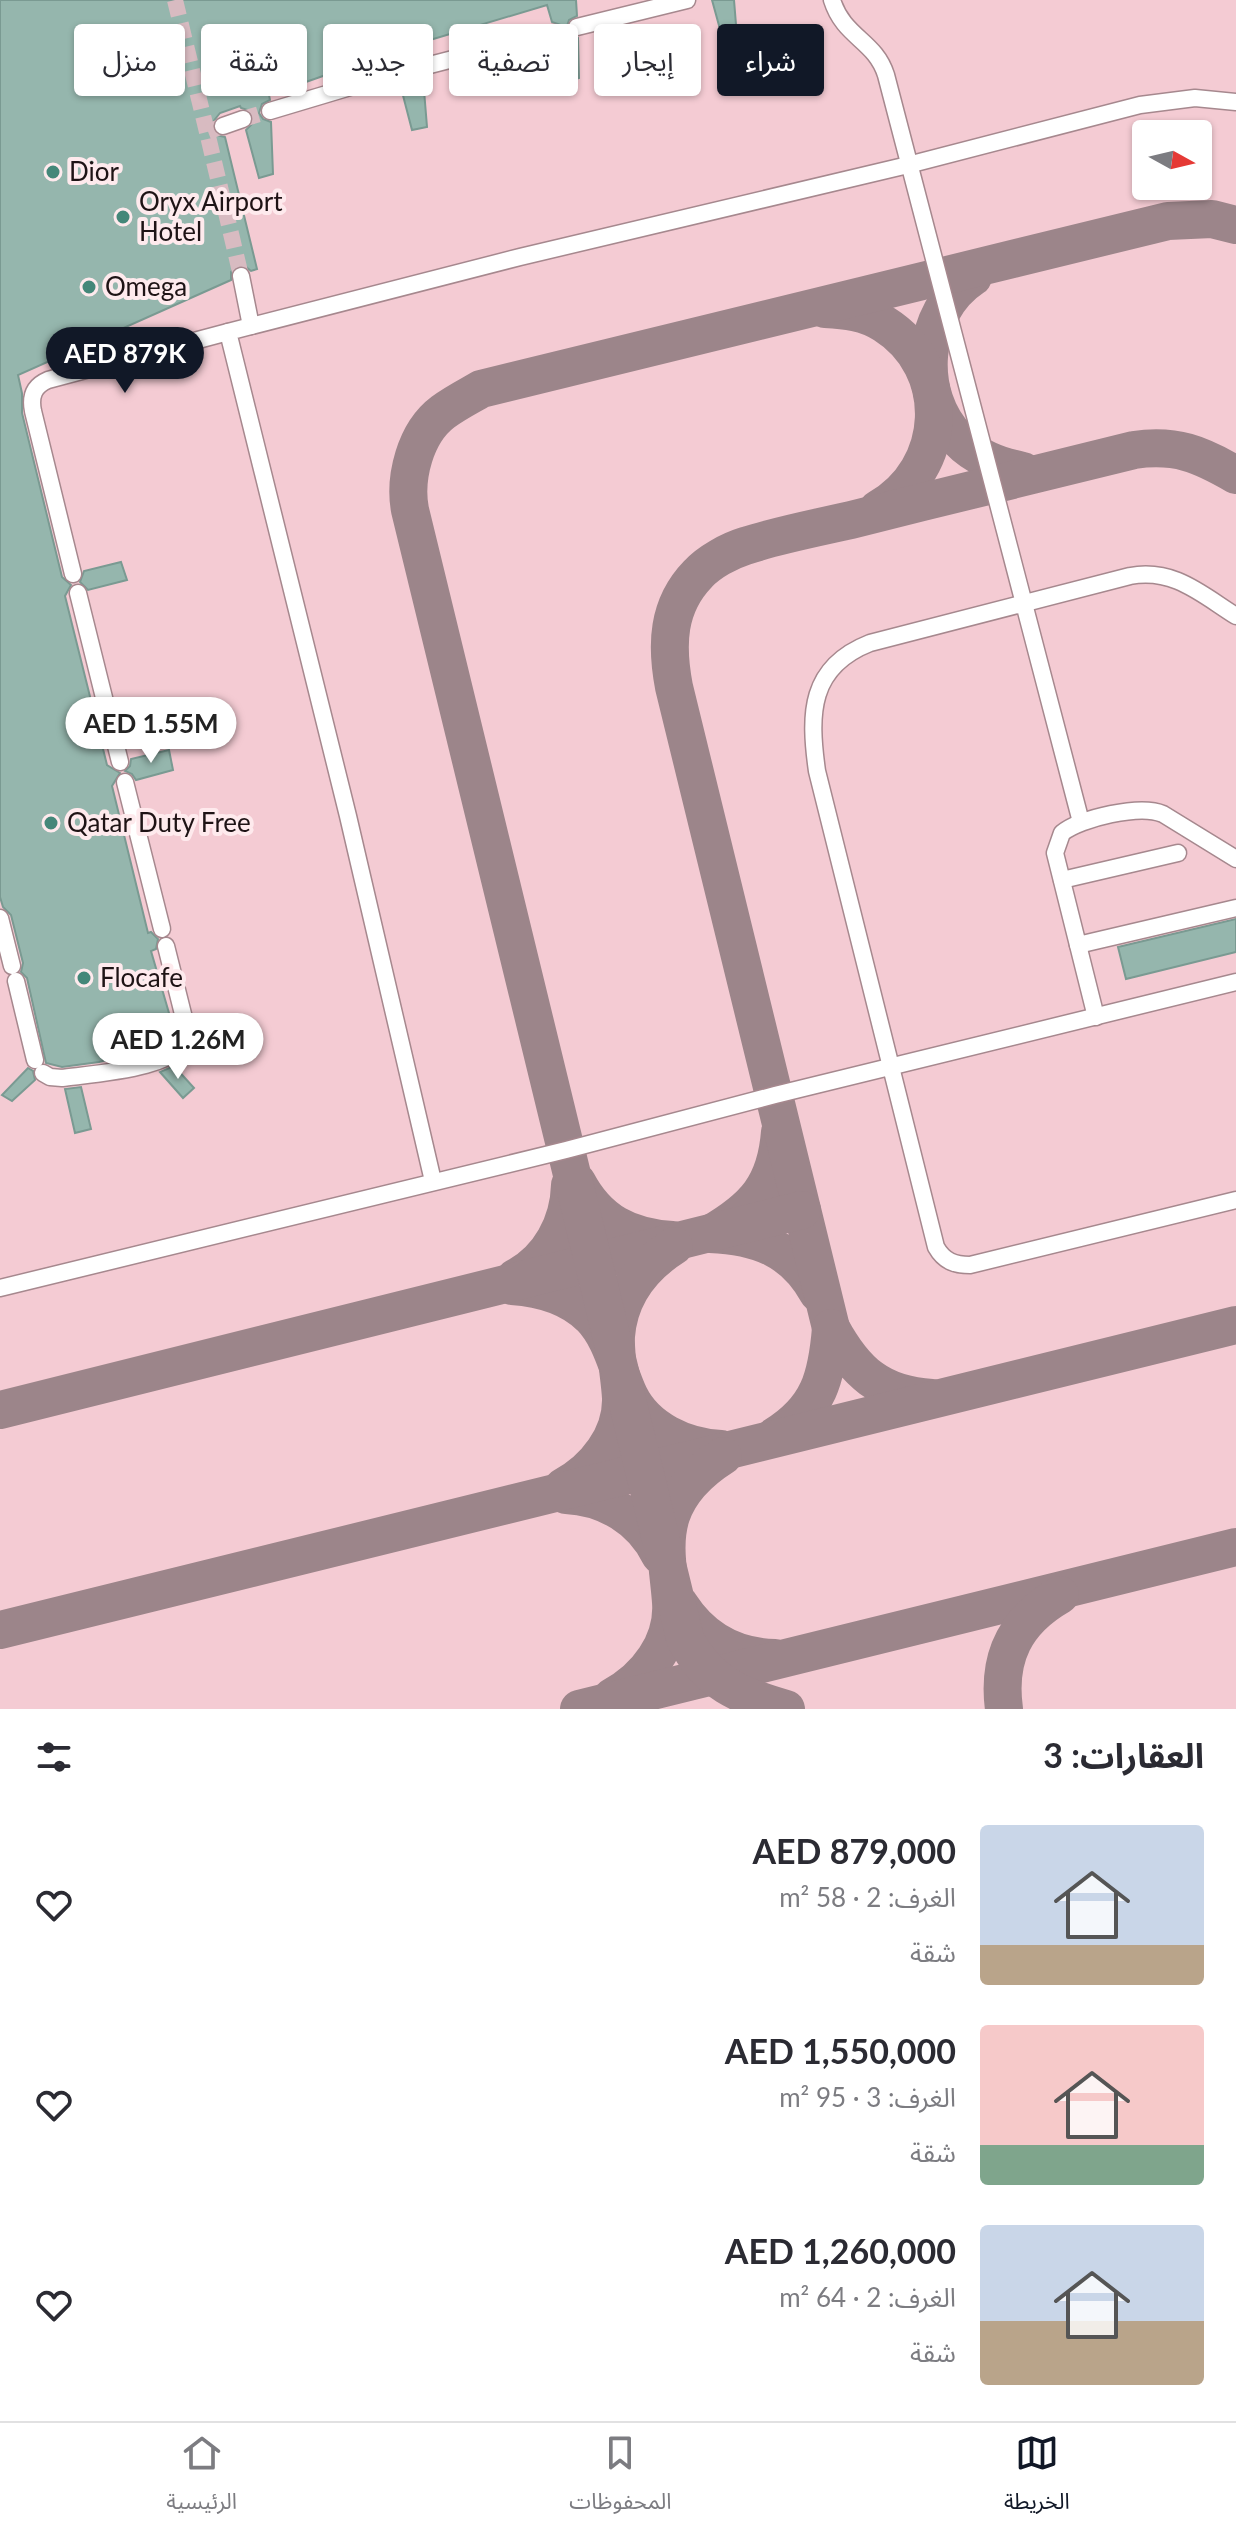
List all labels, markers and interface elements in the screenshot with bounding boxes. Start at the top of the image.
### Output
chip: منزل [74,24,185,96]
chip: شقة [201,24,307,96]
chip: جديد [323,24,433,96]
chip: تصفية [449,24,578,96]
chip: إيجار [594,24,701,96]
chip: شراء [717,24,824,96]
north arrow [1132,120,1212,200]
map controls [1132,120,1212,200]
place label: Dior [69,155,119,187]
marker: Dior [44,163,62,181]
place label: Oryx Airport Hotel [139,185,283,247]
marker: Oryx Airport Hotel [114,208,132,226]
place label: Omega [105,270,187,302]
marker: Omega [80,278,98,296]
pin: AED 879K [42,327,208,395]
text: AED 879K [64,337,186,369]
pin: AED 1.55M [59,697,243,765]
text: AED 1.55M [83,707,219,739]
place label: Qatar Duty Free [67,806,251,838]
marker: Qatar Duty Free [42,814,60,832]
place label: Flocafe [100,961,183,993]
marker: Flocafe [75,969,93,987]
pin: AED 1.26M [86,1013,270,1081]
text: AED 1.26M [110,1023,246,1055]
text: العقارات: 3 [1043,1734,1204,1775]
icon: filters [32,1735,76,1779]
text: AED 879,000 [752,1830,956,1871]
icon: home [1044,1857,1140,1953]
text: الغرف: 2 · 58 m² [779,1881,956,1913]
icon: heart [32,1883,76,1927]
text: شقة [910,1936,956,1968]
text: AED 1,550,000 [725,2030,956,2071]
icon: home [1044,2057,1140,2153]
text: الغرف: 3 · 95 m² [779,2081,956,2113]
icon: heart [32,2083,76,2127]
text: شقة [910,2136,956,2168]
text: AED 1,260,000 [725,2230,956,2271]
icon: home [1044,2257,1140,2353]
text: الغرف: 2 · 64 m² [779,2281,956,2313]
icon: heart [32,2283,76,2327]
text: شقة [910,2336,956,2368]
tab: الرئيسية [166,2431,237,2525]
tab: المحفوظات [569,2431,671,2525]
tab: الخريطة [1004,2431,1070,2525]

